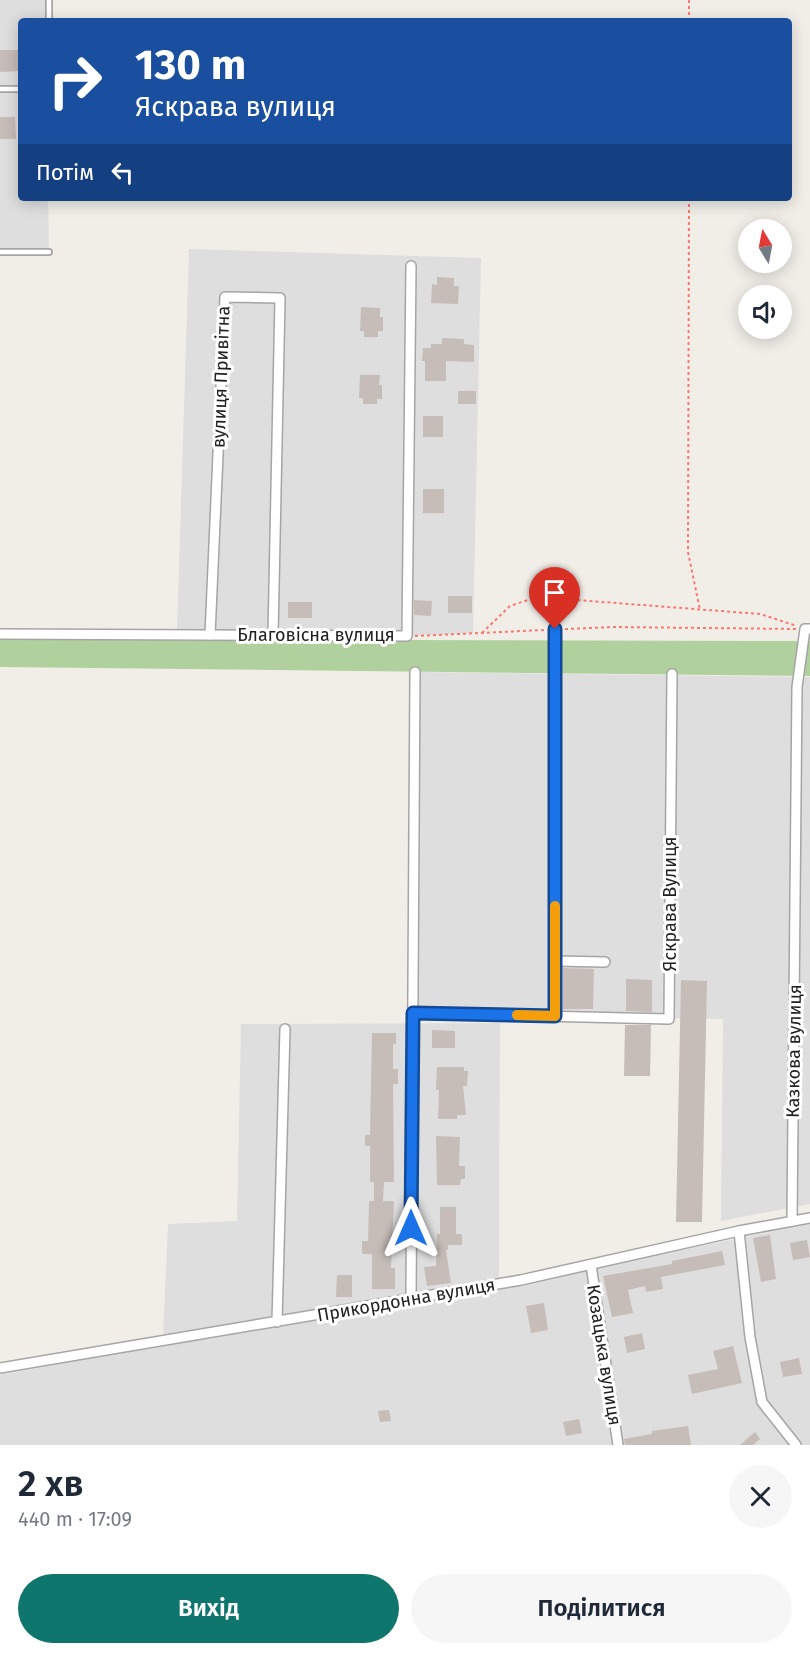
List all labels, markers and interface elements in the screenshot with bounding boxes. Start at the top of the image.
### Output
text: 130 m [135,40,246,90]
icon: right [36,42,114,120]
text: Яскрава вулиця [135,91,336,123]
icon: left [106,156,139,189]
text: Потім [36,159,94,186]
north arrow [738,219,792,273]
map controls [738,219,792,339]
button: sound [738,285,792,339]
street label: вулиця Привітна [208,305,234,449]
pin [529,567,580,629]
icon: arrive [538,576,571,609]
street label: Благовісна вулиця [237,624,395,646]
street label: Яскрава Вулиця [659,837,681,971]
street label: Казкова вулиця [782,984,806,1118]
position arrow [379,1196,443,1260]
street label: Прикордонна вулиця [315,1273,497,1327]
street label: Козацька вулиця [582,1283,626,1427]
text: 2 хв [18,1462,83,1506]
button: close [729,1465,792,1528]
text: 440 m · 17:09 [18,1507,132,1531]
button: Вихід [18,1574,399,1643]
button: Поділитися [411,1574,792,1643]

